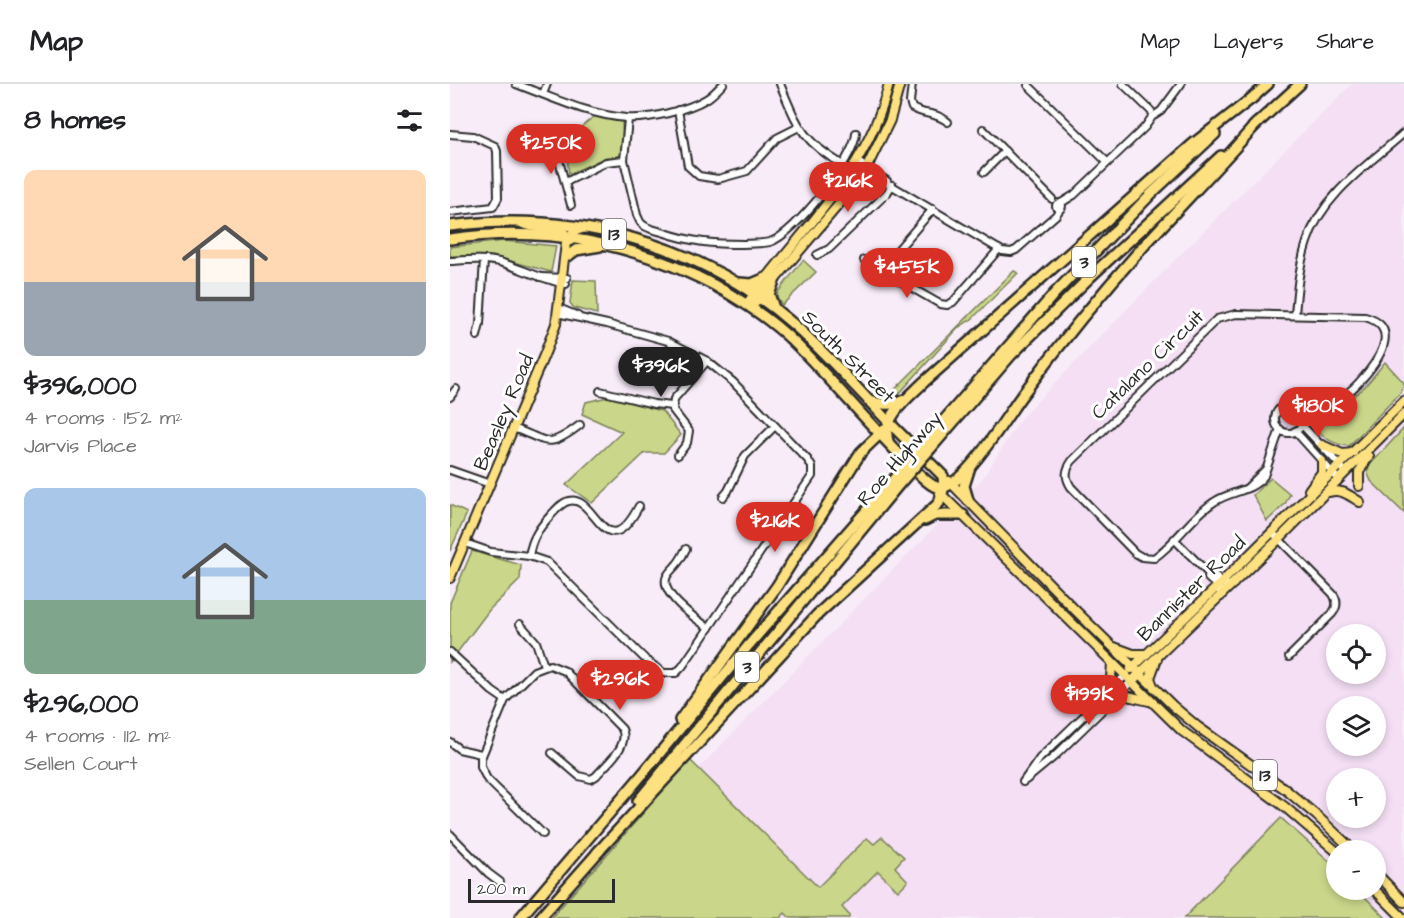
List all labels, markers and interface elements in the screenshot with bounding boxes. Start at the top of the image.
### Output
text: Map [30,22,83,61]
text: Map [1140,27,1180,56]
text: Layers [1213,27,1283,56]
text: Share [1316,27,1374,56]
text: 8 homes [24,102,126,138]
icon: filters [393,104,426,137]
pin: $250K [509,124,593,175]
text: $250K [520,129,582,157]
pin: $216K [806,162,890,213]
text: $216K [823,167,873,195]
icon: home [171,209,279,317]
road number: 13 [602,219,626,249]
road number: 3 [1072,247,1096,277]
pin: $455K [865,248,949,299]
text: $455K [874,253,940,281]
street label: Catalano Circuit [1085,303,1210,426]
street label: South Street [795,304,901,410]
pin: $396K [619,347,703,398]
street label: Beasley Road [467,350,542,475]
text: $396K [632,352,690,380]
text: $396,000 [24,368,137,404]
pin: $180K [1276,387,1360,438]
text: $180K [1292,392,1344,420]
text: 4 rooms · 152 m² [24,404,183,432]
street label: Roe Highway [851,405,949,513]
text: Jarvis Place [24,432,137,460]
pin: $216K [733,502,817,553]
text: $216K [750,507,800,535]
icon: home [171,527,279,635]
street label: Bannister Road [1131,530,1252,648]
map controls [1326,624,1386,900]
button: locate [1326,624,1386,684]
road number: 3 [735,652,759,682]
pin: $296K [578,660,662,711]
text: $296K [591,665,649,693]
pin: $199K [1047,675,1131,726]
text: $199K [1065,680,1113,708]
text: $296,000 [24,686,138,722]
button: layers [1326,696,1386,756]
text: 4 rooms · 112 m² [24,722,171,750]
text: Sellen Court [24,750,137,778]
road number: 13 [1253,760,1277,790]
button: + [1326,768,1386,828]
button: − [1326,840,1386,900]
scale bar [468,876,615,904]
text: 200 m [477,878,525,900]

